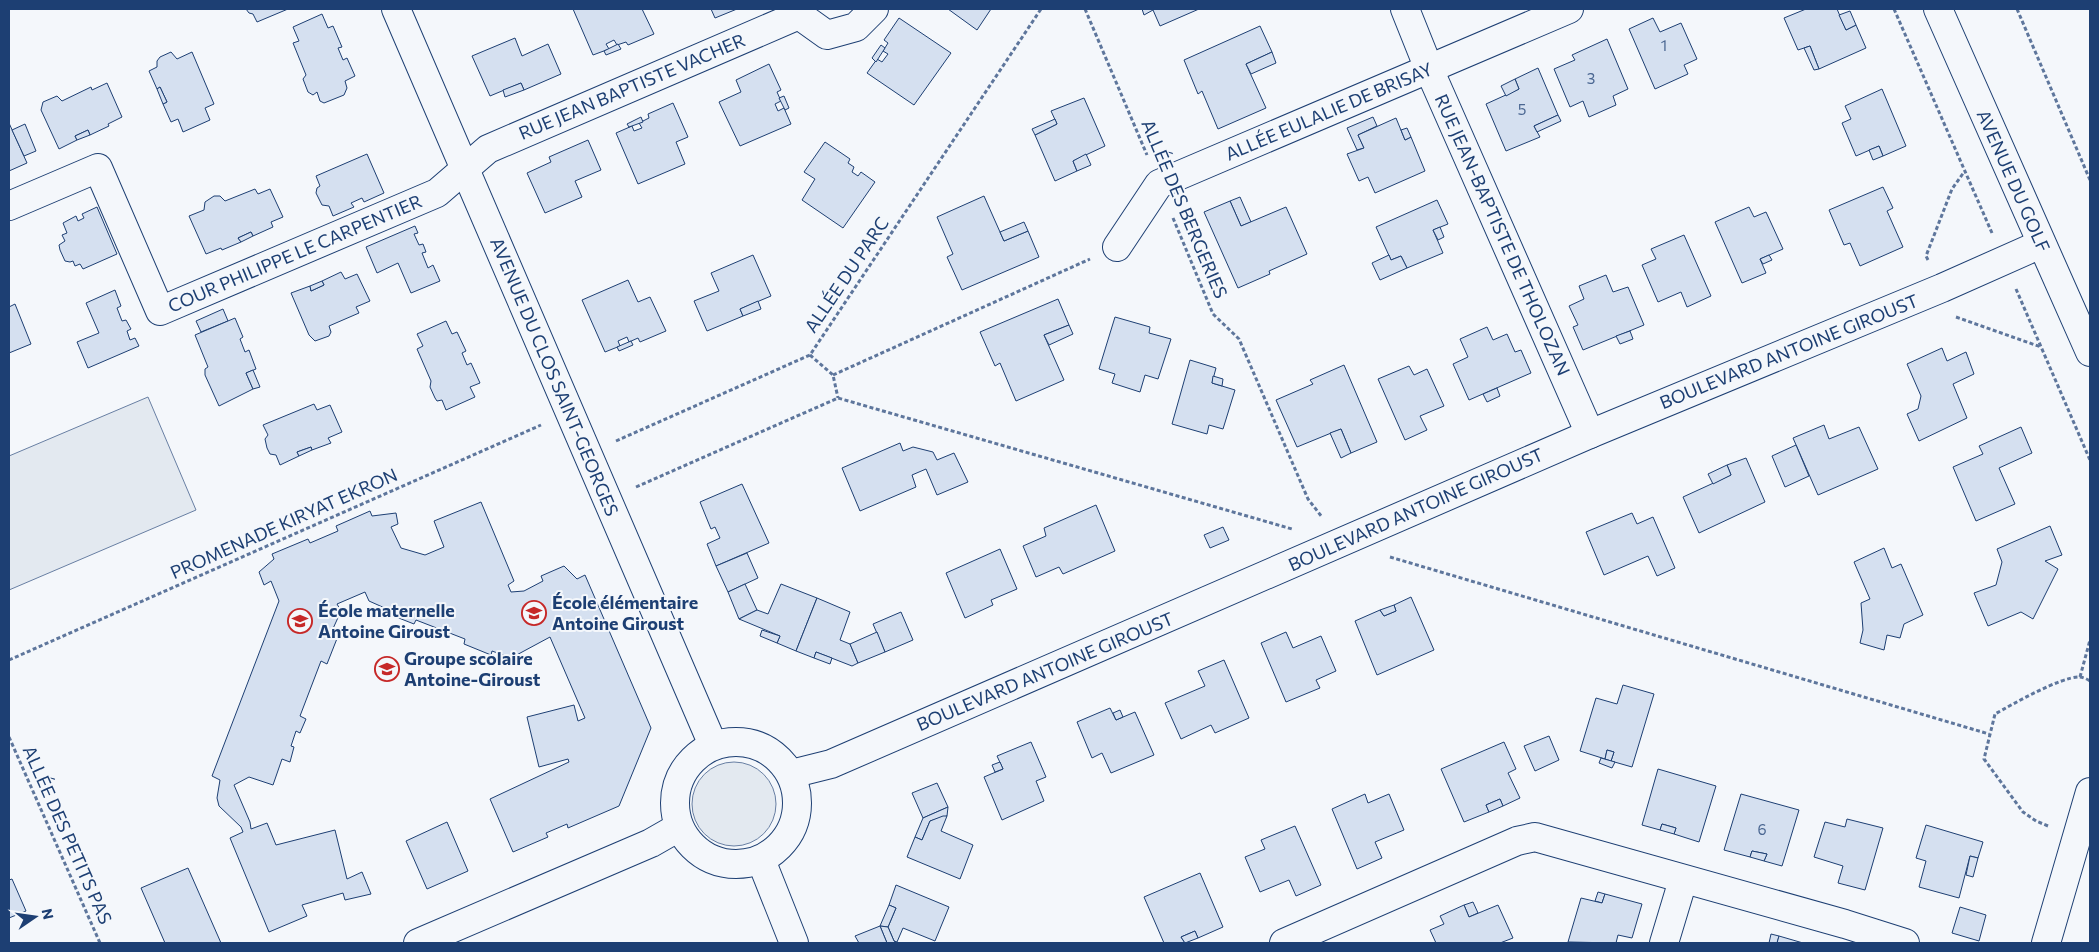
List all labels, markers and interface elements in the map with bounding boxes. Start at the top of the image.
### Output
street label: RUE JEAN BAPTISTE VACHER [515,28,748,144]
house number: 1 [1661,36,1667,54]
street label: ALLÉE EULALIE DE BRISAY [1222,57,1436,165]
house number: 3 [1587,69,1595,87]
street label: RUE JEAN-BAPTISTE DE THOLOZAN [1431,90,1575,379]
house number: 5 [1518,100,1526,118]
street label: AVENUE DU GOLF [1973,106,2055,255]
street label: ALLÉE DES BERGERIES [1137,116,1233,301]
street label: COUR PHILIPPE LE CARPENTIER [164,189,425,317]
street label: ALLÉE DU PARC [799,213,893,336]
street label: AVENUE DU CLOS SAINT-GEORGES [486,234,624,519]
street label: BOULEVARD ANTOINE GIROUST [1656,289,1921,413]
street label: BOULEVARD ANTOINE GIROUST [1285,443,1547,575]
street label: PROMENADE KIRYAT EKRON [167,463,401,583]
place label: École élémentaire Antoine Giroust [552,591,698,634]
place label: École maternelle Antoine Giroust [318,599,455,642]
school or university icon: École élémentaire Antoine Giroust [521,600,547,626]
street label: BOULEVARD ANTOINE GIROUST [913,607,1176,735]
school or university icon: École maternelle Antoine Giroust [287,608,313,634]
place label: Groupe scolaire Antoine-Giroust [404,647,541,690]
school or university icon: Groupe scolaire Antoine-Giroust [374,656,400,682]
street label: ALLÉE DES PETITS PAS [19,742,117,927]
house number: 6 [1757,820,1767,838]
north arrow [10,892,60,942]
text: N [39,907,58,921]

